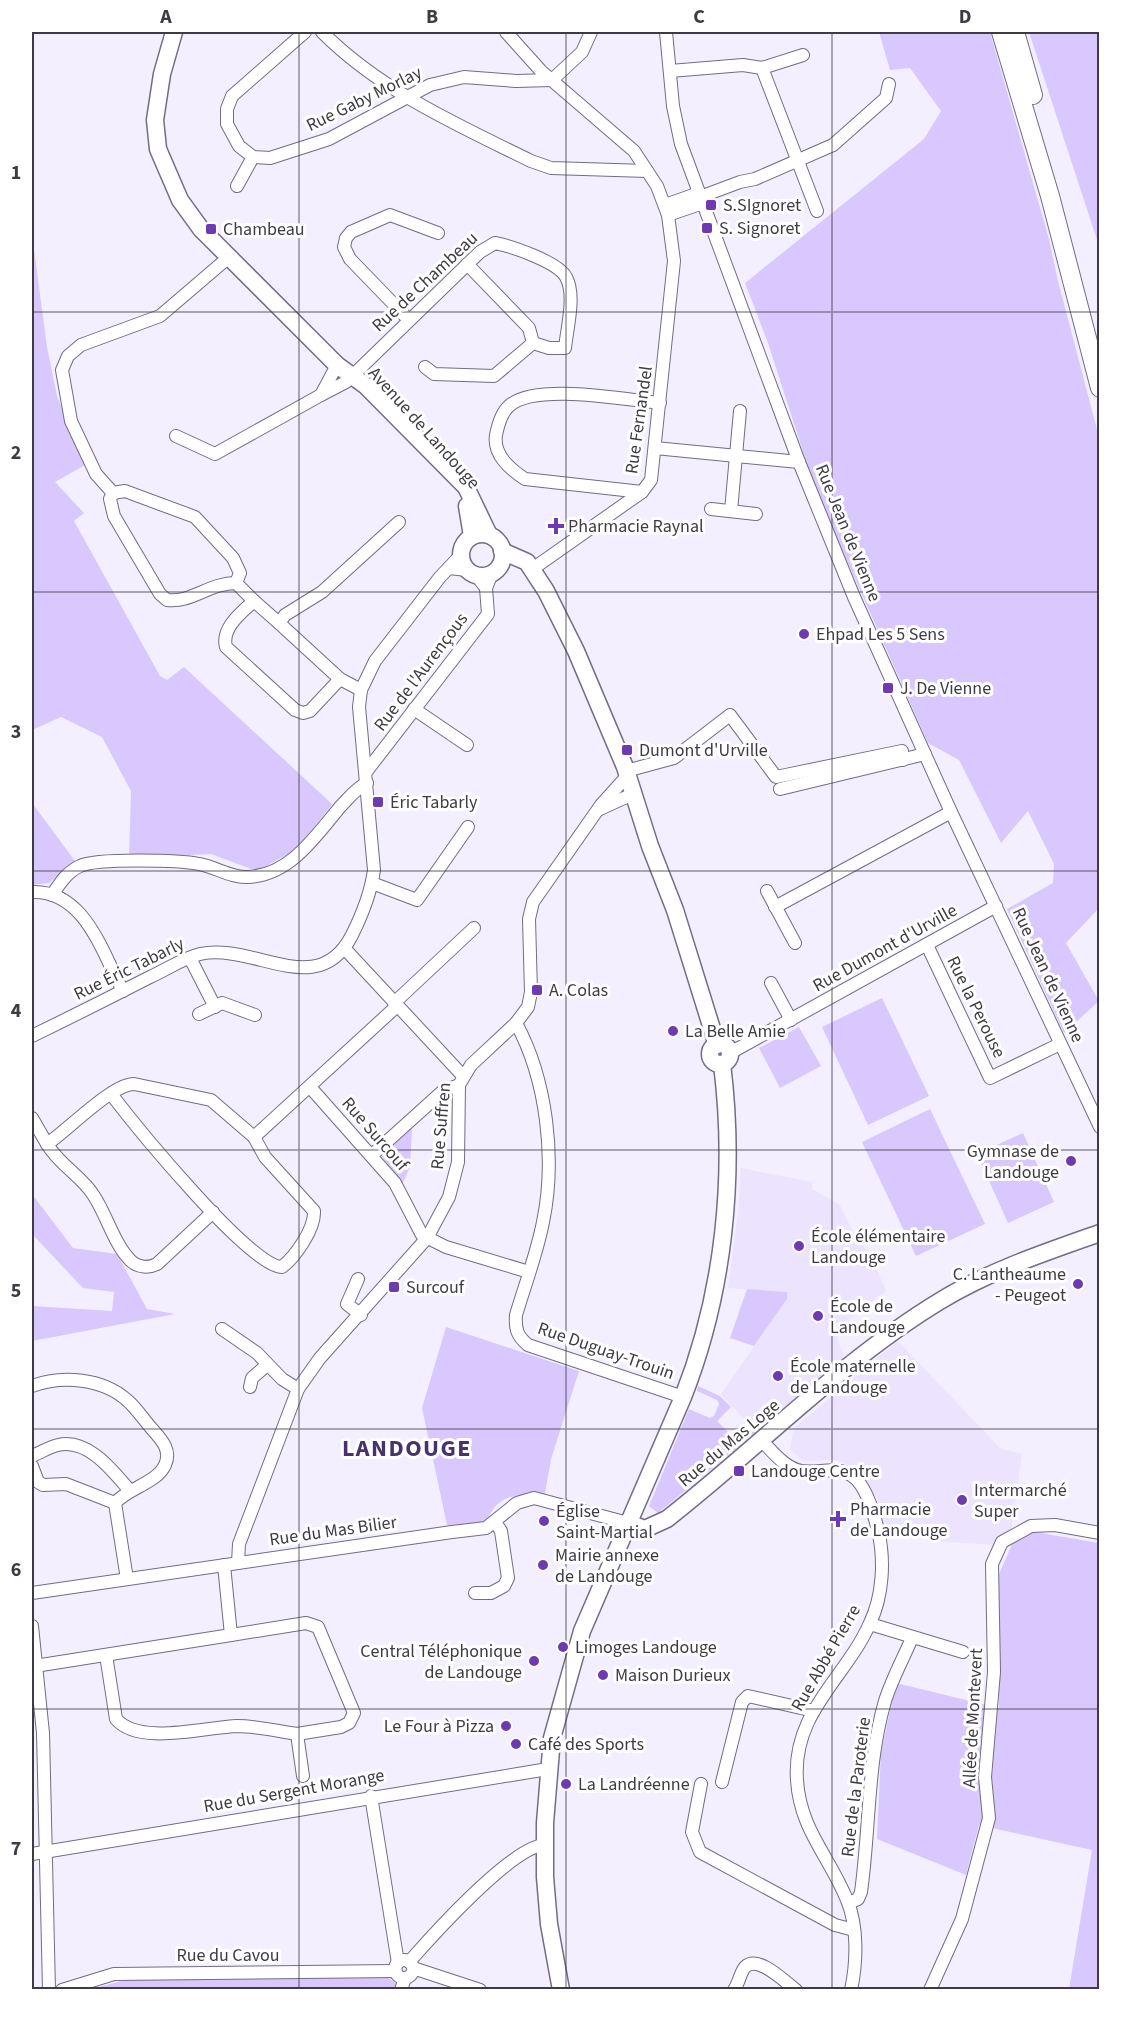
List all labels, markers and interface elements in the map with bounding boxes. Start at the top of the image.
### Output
text: A [159,3,172,31]
text: B [426,3,438,31]
text: C [693,3,705,31]
text: D [959,3,971,31]
street label: Rue Gaby Morlay [302,60,427,138]
text: 1 [11,159,21,187]
place label: S.SIgnoret [723,193,801,218]
marker: S.SIgnoret [704,198,718,212]
place label: S. Signoret [719,216,800,241]
place label: Chambeau [223,217,305,242]
marker: S. Signoret [700,221,714,235]
marker: Chambeau [204,222,218,236]
street label: Rue de Chambeau [367,226,483,338]
street label: Avenue de Landouge [362,361,486,495]
street label: Rue Fernandel [619,364,659,476]
text: 2 [11,439,21,467]
street label: Rue Jean de Vienne [809,461,887,605]
place label: Pharmacie Raynal [568,514,704,539]
marker: Pharmacie Raynal [549,519,563,533]
street label: Rue de l'Aurençous [368,608,474,736]
place label: Ehpad Les 5 Sens [816,622,945,647]
marker: Ehpad Les 5 Sens [797,627,811,641]
place label: J. De Vienne [900,676,991,701]
marker: J. De Vienne [881,681,895,695]
text: 3 [11,718,21,746]
place label: Dumont d'Urville [639,738,768,763]
marker: Dumont d'Urville [620,743,634,757]
place label: Éric Tabarly [390,790,478,815]
marker: Éric Tabarly [371,795,385,809]
street label: Rue Dumont d'Urville [808,898,962,998]
street label: Rue Jean de Vienne [1006,903,1090,1047]
street label: Rue Éric Tabarly [70,931,189,1007]
street label: Rue la Perouse [941,952,1012,1062]
place label: A. Colas [549,978,608,1003]
marker: A. Colas [530,983,544,997]
text: 4 [11,997,22,1025]
place label: La Belle Amie [685,1019,786,1044]
marker: La Belle Amie [666,1024,680,1038]
street label: Rue Suffren [425,1081,457,1171]
street label: Rue Surcouf [336,1092,415,1177]
place label: Gymnase de Landouge [967,1139,1059,1185]
marker: Gymnase de Landouge [1064,1154,1078,1168]
place label: École élémentaire Landouge [811,1224,945,1270]
marker: École élémentaire Landouge [792,1239,806,1253]
place label: C. Lantheaume - Peugeot [953,1262,1066,1308]
place label: Surcouf [406,1275,465,1300]
text: 5 [11,1277,21,1305]
marker: C. Lantheaume - Peugeot [1071,1277,1085,1291]
marker: Surcouf [387,1280,401,1294]
place label: École de Landouge [830,1294,905,1340]
marker: École de Landouge [811,1309,825,1323]
street label: Rue Duguay-Trouin [534,1316,678,1386]
place label: École maternelle de Landouge [790,1354,916,1400]
marker: École maternelle de Landouge [771,1369,785,1383]
street label: Rue du Mas Loge [673,1393,785,1493]
district label: LANDOUGE [342,1431,472,1466]
place label: Landouge Centre [751,1459,880,1484]
marker: Landouge Centre [732,1464,746,1478]
place label: Intermarché Super [974,1478,1067,1524]
marker: Intermarché Super [955,1493,969,1507]
place label: Pharmacie de Landouge [850,1497,948,1543]
place label: Église Saint-Martial [556,1499,653,1545]
street label: Rue du Mas Bilier [268,1510,399,1552]
marker: Pharmacie de Landouge [831,1512,845,1526]
marker: Église Saint-Martial [537,1514,551,1528]
place label: Mairie annexe de Landouge [555,1543,659,1589]
text: 6 [11,1556,21,1584]
marker: Mairie annexe de Landouge [536,1558,550,1572]
street label: Rue Abbé Pierre [785,1600,867,1716]
place label: Limoges Landouge [575,1635,717,1660]
place label: Central Téléphonique de Landouge [360,1639,522,1685]
marker: Limoges Landouge [556,1640,570,1654]
street label: Allée de Montevert [957,1647,989,1789]
marker: Central Téléphonique de Landouge [527,1654,541,1668]
place label: Maison Durieux [615,1663,731,1688]
marker: Maison Durieux [596,1668,610,1682]
place label: Le Four à Pizza [384,1714,494,1739]
street label: Rue de la Paroterie [835,1716,877,1858]
marker: Le Four à Pizza [499,1719,513,1733]
place label: Café des Sports [528,1732,644,1757]
marker: Café des Sports [509,1737,523,1751]
street label: Rue du Sergent Morange [202,1763,386,1819]
place label: La Landréenne [578,1772,690,1797]
marker: La Landréenne [559,1777,573,1791]
text: 7 [11,1835,21,1863]
street label: Rue du Cavou [176,1943,280,1968]

